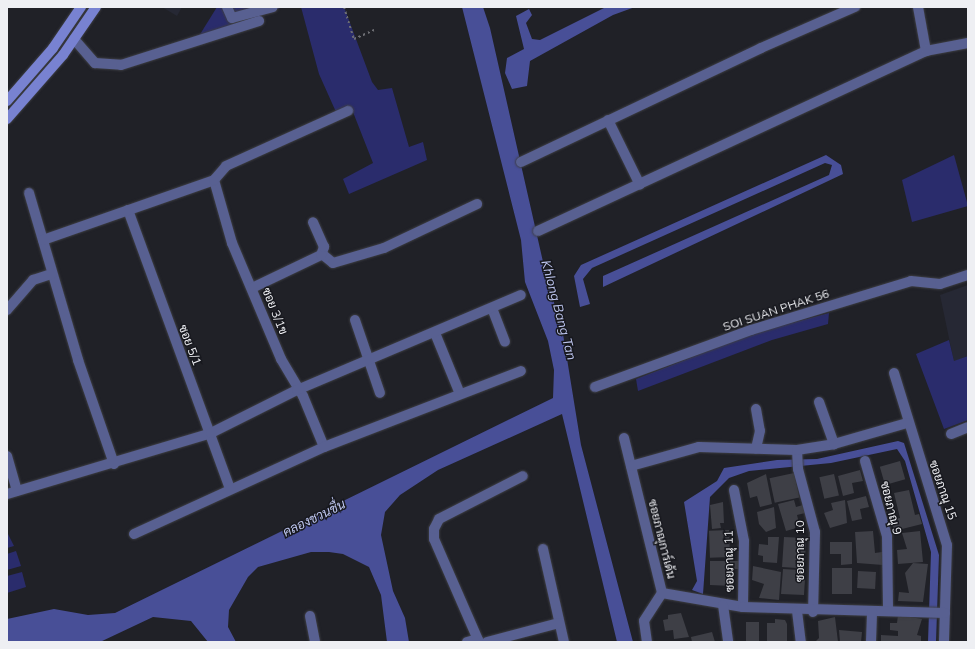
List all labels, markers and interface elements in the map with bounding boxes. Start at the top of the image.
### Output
water label: Khlong Bang Tan [538,258,580,362]
street label: ซอย 3/1ข [259,285,291,337]
street label: SOI SUAN PHAK 56 [721,286,831,334]
street label: ซอย 5/1 [176,323,204,367]
street label: ซอยภาณุ 15 [926,458,960,522]
street label: ซอยภาณุ 9 [877,480,905,536]
water label: คลองชวนชื่น [280,496,348,540]
street label: ซอยภาณุการ์เด้น [645,498,679,580]
street label: ซอยภาณุ 10 [793,520,807,582]
street label: ซอยภาณุ 11 [721,530,737,592]

